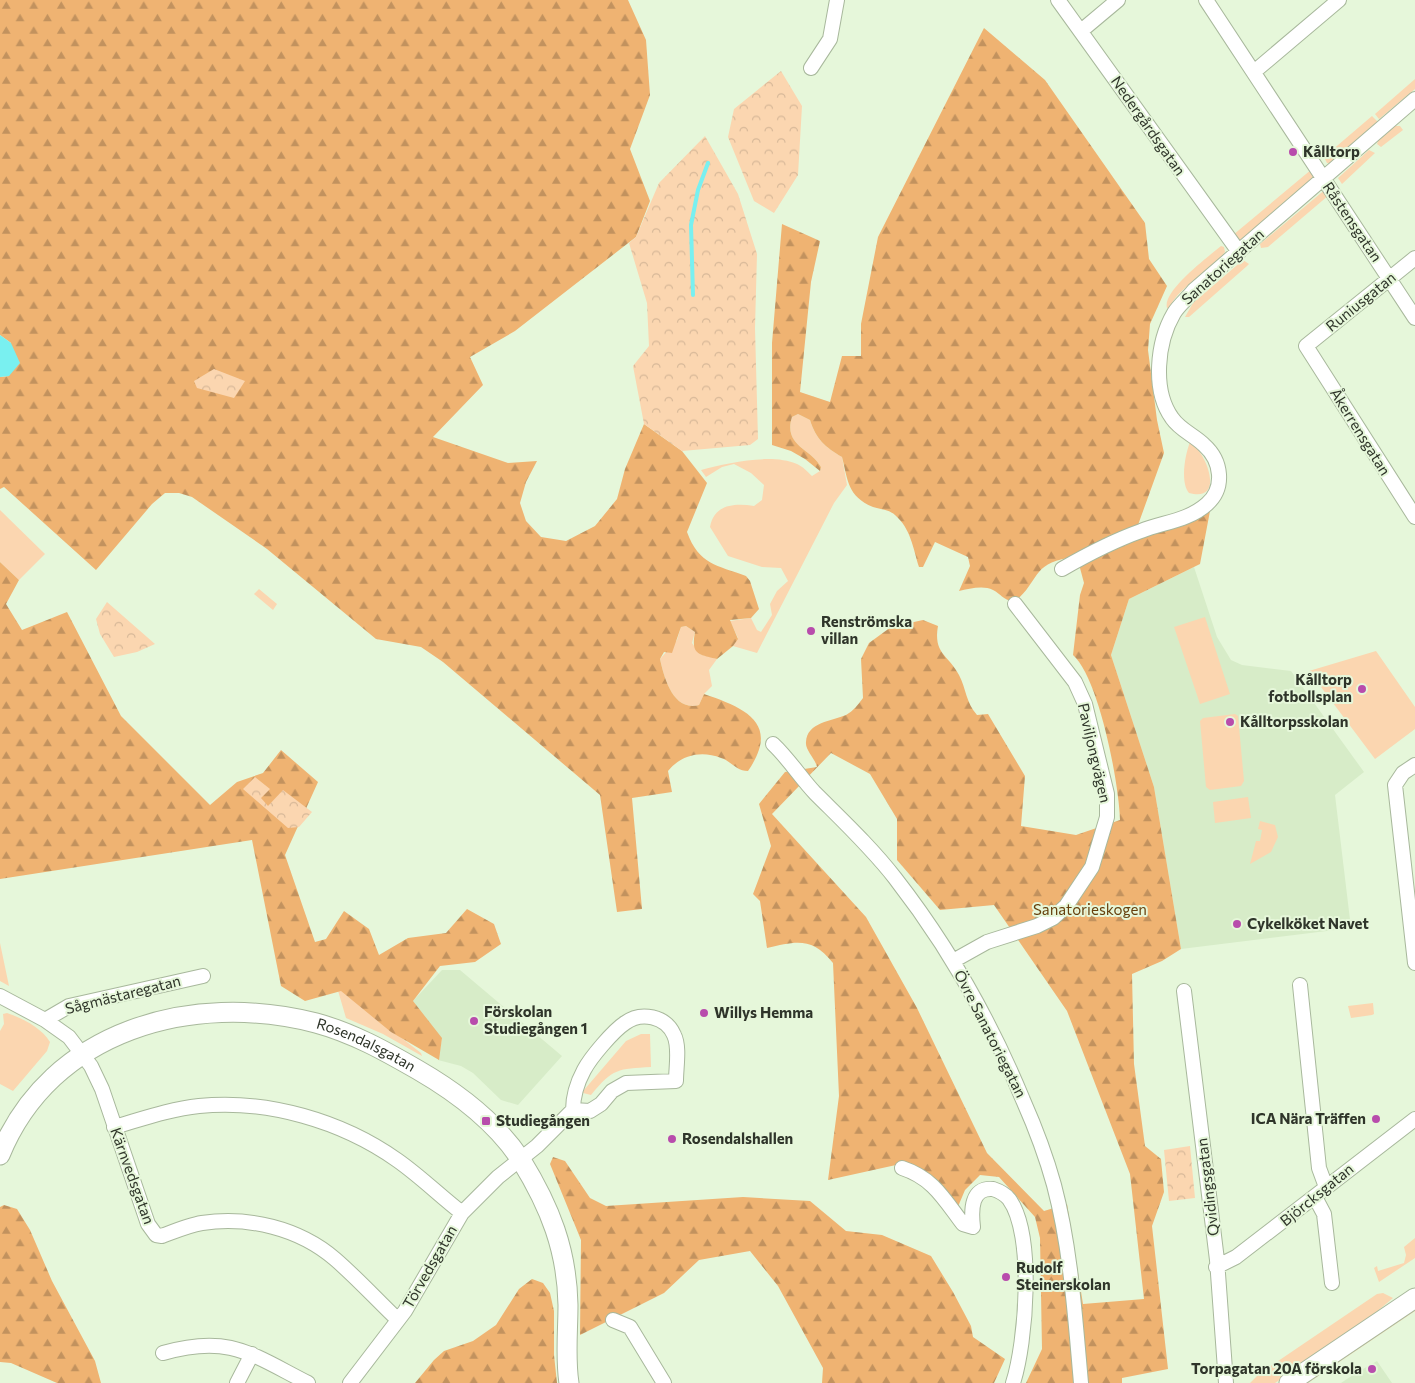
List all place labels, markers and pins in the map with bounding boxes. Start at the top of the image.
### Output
place label: Kålltorp [1303,142,1360,160]
marker: Kålltorp [1287,146,1299,158]
place label: Renströmska villan [821,612,912,647]
marker: Renströmska villan [805,625,817,637]
place label: Kålltorp fotbollsplan [1268,670,1352,705]
marker: Kålltorp fotbollsplan [1356,683,1368,695]
place label: Kålltorpsskolan [1240,712,1348,730]
marker: Kålltorpsskolan [1224,716,1236,728]
place label: Cykelköket Navet [1247,914,1369,932]
marker: Cykelköket Navet [1231,918,1243,930]
place label: Förskolan Studiegången 1 [484,1002,588,1037]
place label: Willys Hemma [714,1003,813,1021]
marker: Willys Hemma [698,1007,710,1019]
marker: Förskolan Studiegången 1 [468,1015,480,1027]
place label: ICA Nära Träffen [1251,1109,1366,1127]
place label: Studiegången [496,1111,590,1129]
marker: ICA Nära Träffen [1370,1113,1382,1125]
marker: Studiegången [480,1115,492,1127]
place label: Rosendalshallen [682,1129,793,1147]
marker: Rosendalshallen [666,1133,678,1145]
place label: Rudolf Steinerskolan [1016,1258,1111,1293]
marker: Rudolf Steinerskolan [1000,1271,1012,1283]
place label: Torpagatan 20A förskola [1191,1359,1362,1377]
marker: Torpagatan 20A förskola [1366,1363,1378,1375]

